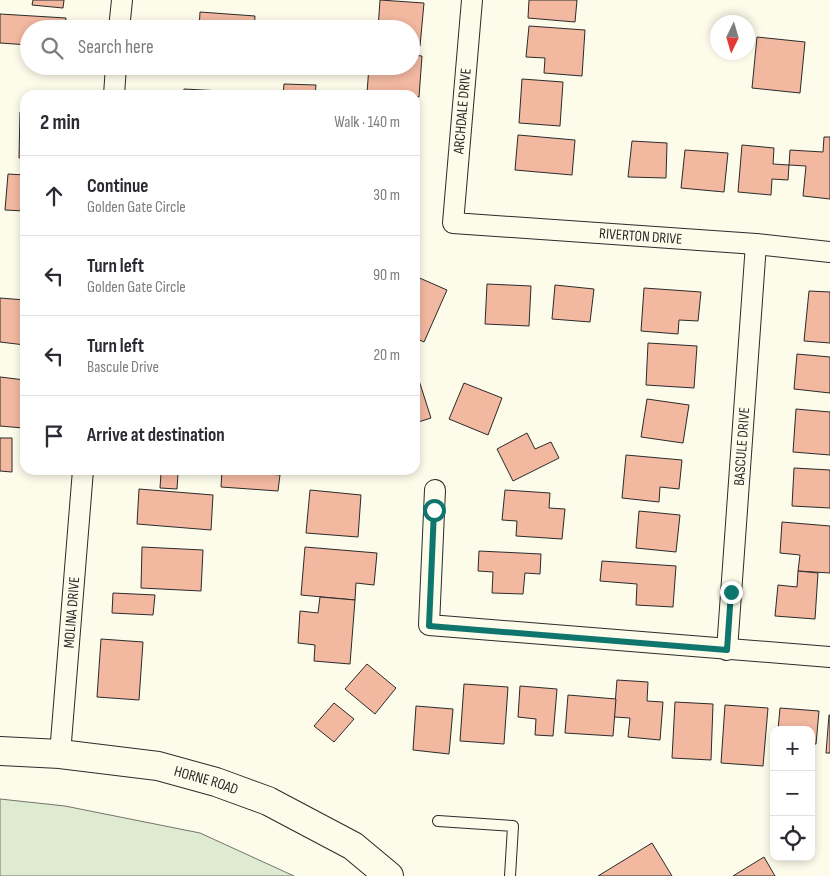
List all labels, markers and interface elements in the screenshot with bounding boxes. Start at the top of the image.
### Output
north arrow [710,15,755,60]
search box [20,20,420,75]
icon: search [38,34,66,62]
text: Search here [78,36,154,59]
street label: ARCHDALE DRIVE [449,67,476,156]
text: 2 min [40,110,80,135]
text: Walk · 140 m [334,113,400,132]
text: Continue [87,175,148,198]
icon: ahead [40,182,68,210]
text: 30 m [373,186,400,205]
text: Golden Gate Circle [87,198,186,217]
street label: RIVERTON DRIVE [599,224,683,249]
text: Turn left [87,255,144,278]
icon: left [40,262,68,290]
text: 90 m [373,266,400,285]
text: Golden Gate Circle [87,278,186,297]
text: Turn left [87,335,144,358]
icon: left [40,342,68,370]
text: 20 m [373,346,400,365]
text: Bascule Drive [87,358,159,377]
street label: BASCULE DRIVE [730,407,754,486]
icon: arrive [40,422,68,450]
text: Arrive at destination [87,424,225,447]
route start [423,499,446,522]
street label: MOLINA DRIVE [60,576,84,649]
route end [720,581,743,604]
map controls [770,726,815,861]
button: + [770,726,815,771]
street label: HORNE ROAD [172,762,241,799]
button: − [770,771,815,816]
button: locate [770,816,815,861]

